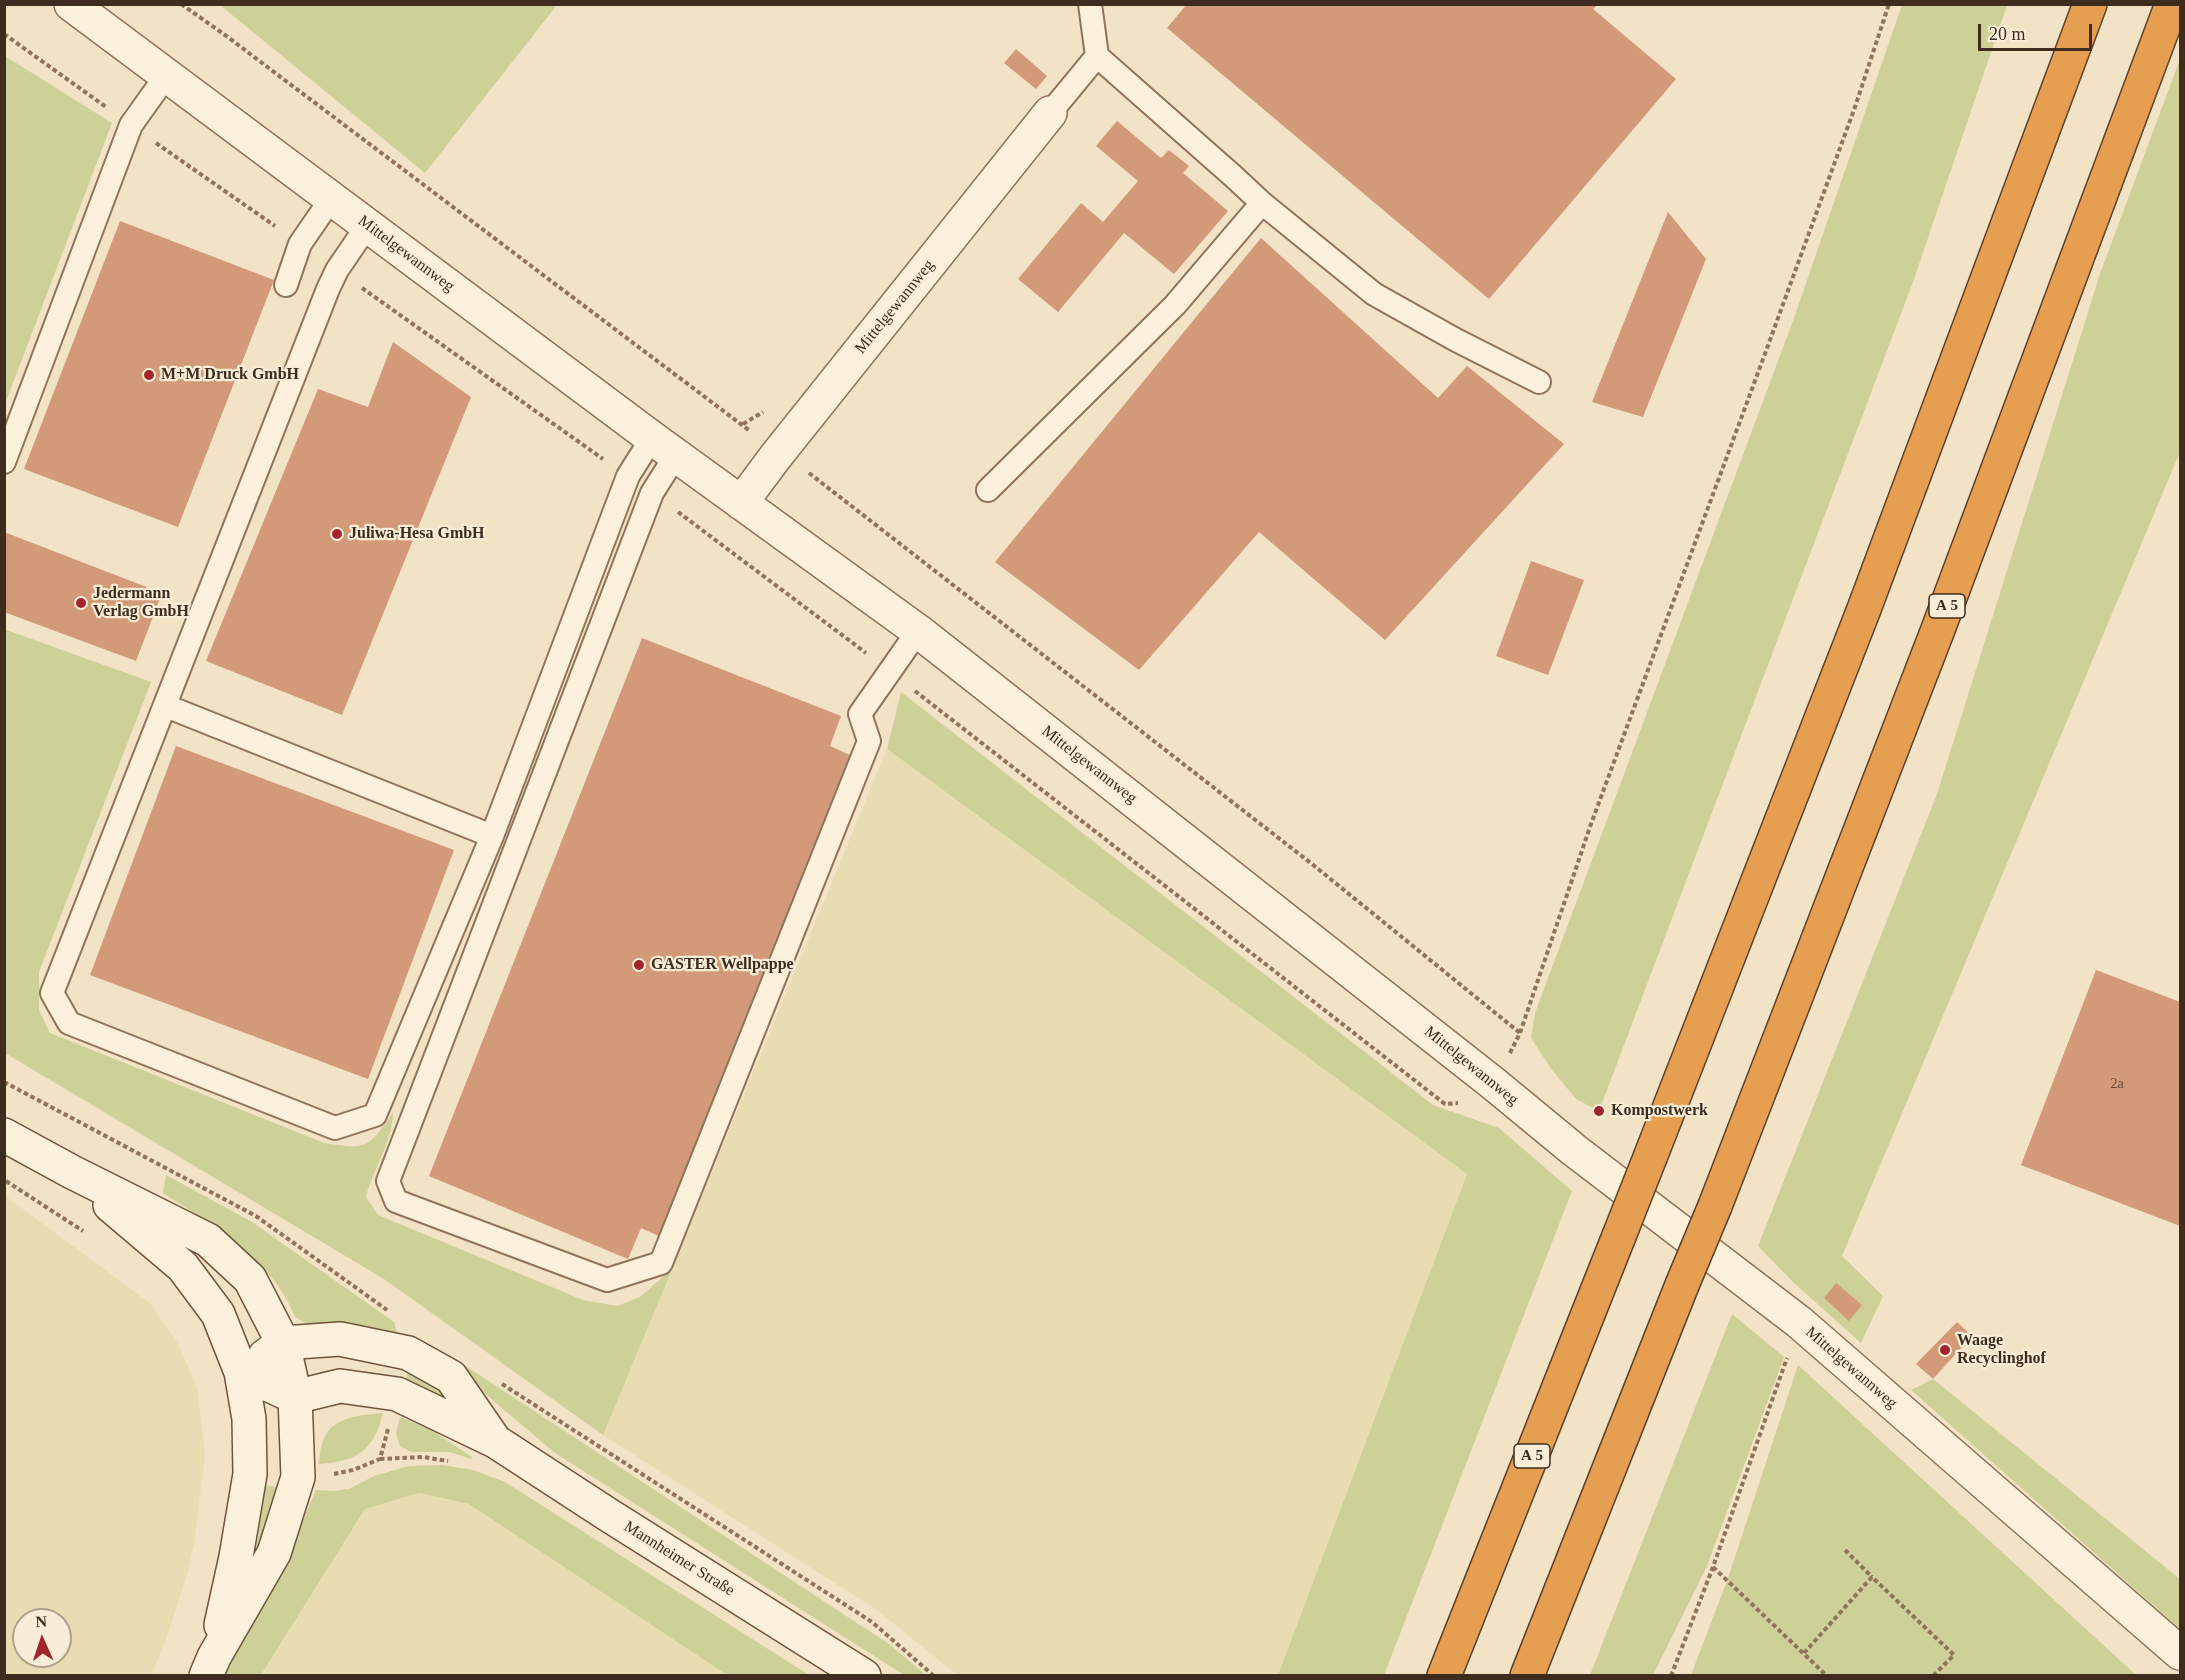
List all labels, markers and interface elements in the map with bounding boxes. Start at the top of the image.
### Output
scale bar [1981,12,2095,50]
text: 20 m [1989,24,2026,44]
street label: Mittelgewannweg [354,212,458,296]
street label: Mittelgewannweg [851,256,939,358]
place label: M+M Druck GmbH [161,365,299,385]
marker: M+M Druck GmbH [142,368,156,382]
place label: Juliwa-Hesa GmbH [349,524,485,544]
marker: Juliwa-Hesa GmbH [330,527,344,541]
place label: Jedermann Verlag GmbH [93,584,189,622]
road number: A 5 [1929,594,1965,618]
marker: Jedermann Verlag GmbH [74,596,88,610]
street label: Mittelgewannweg [1038,722,1140,808]
place label: GASTER Wellpappe [651,955,794,975]
marker: GASTER Wellpappe [632,958,646,972]
street label: Mittelgewannweg [1420,1022,1522,1110]
house number: 2a [2110,1076,2124,1092]
place label: Kompostwerk [1611,1101,1708,1121]
marker: Kompostwerk [1592,1104,1606,1118]
street label: Mittelgewannweg [1801,1323,1901,1413]
place label: Waage Recyclinghof [1957,1331,2046,1369]
marker: Waage Recyclinghof [1938,1343,1952,1357]
road number: A 5 [1514,1444,1550,1468]
street label: Mannheimer Straße [620,1517,738,1601]
north arrow [12,1608,72,1668]
text: N [35,1613,47,1630]

